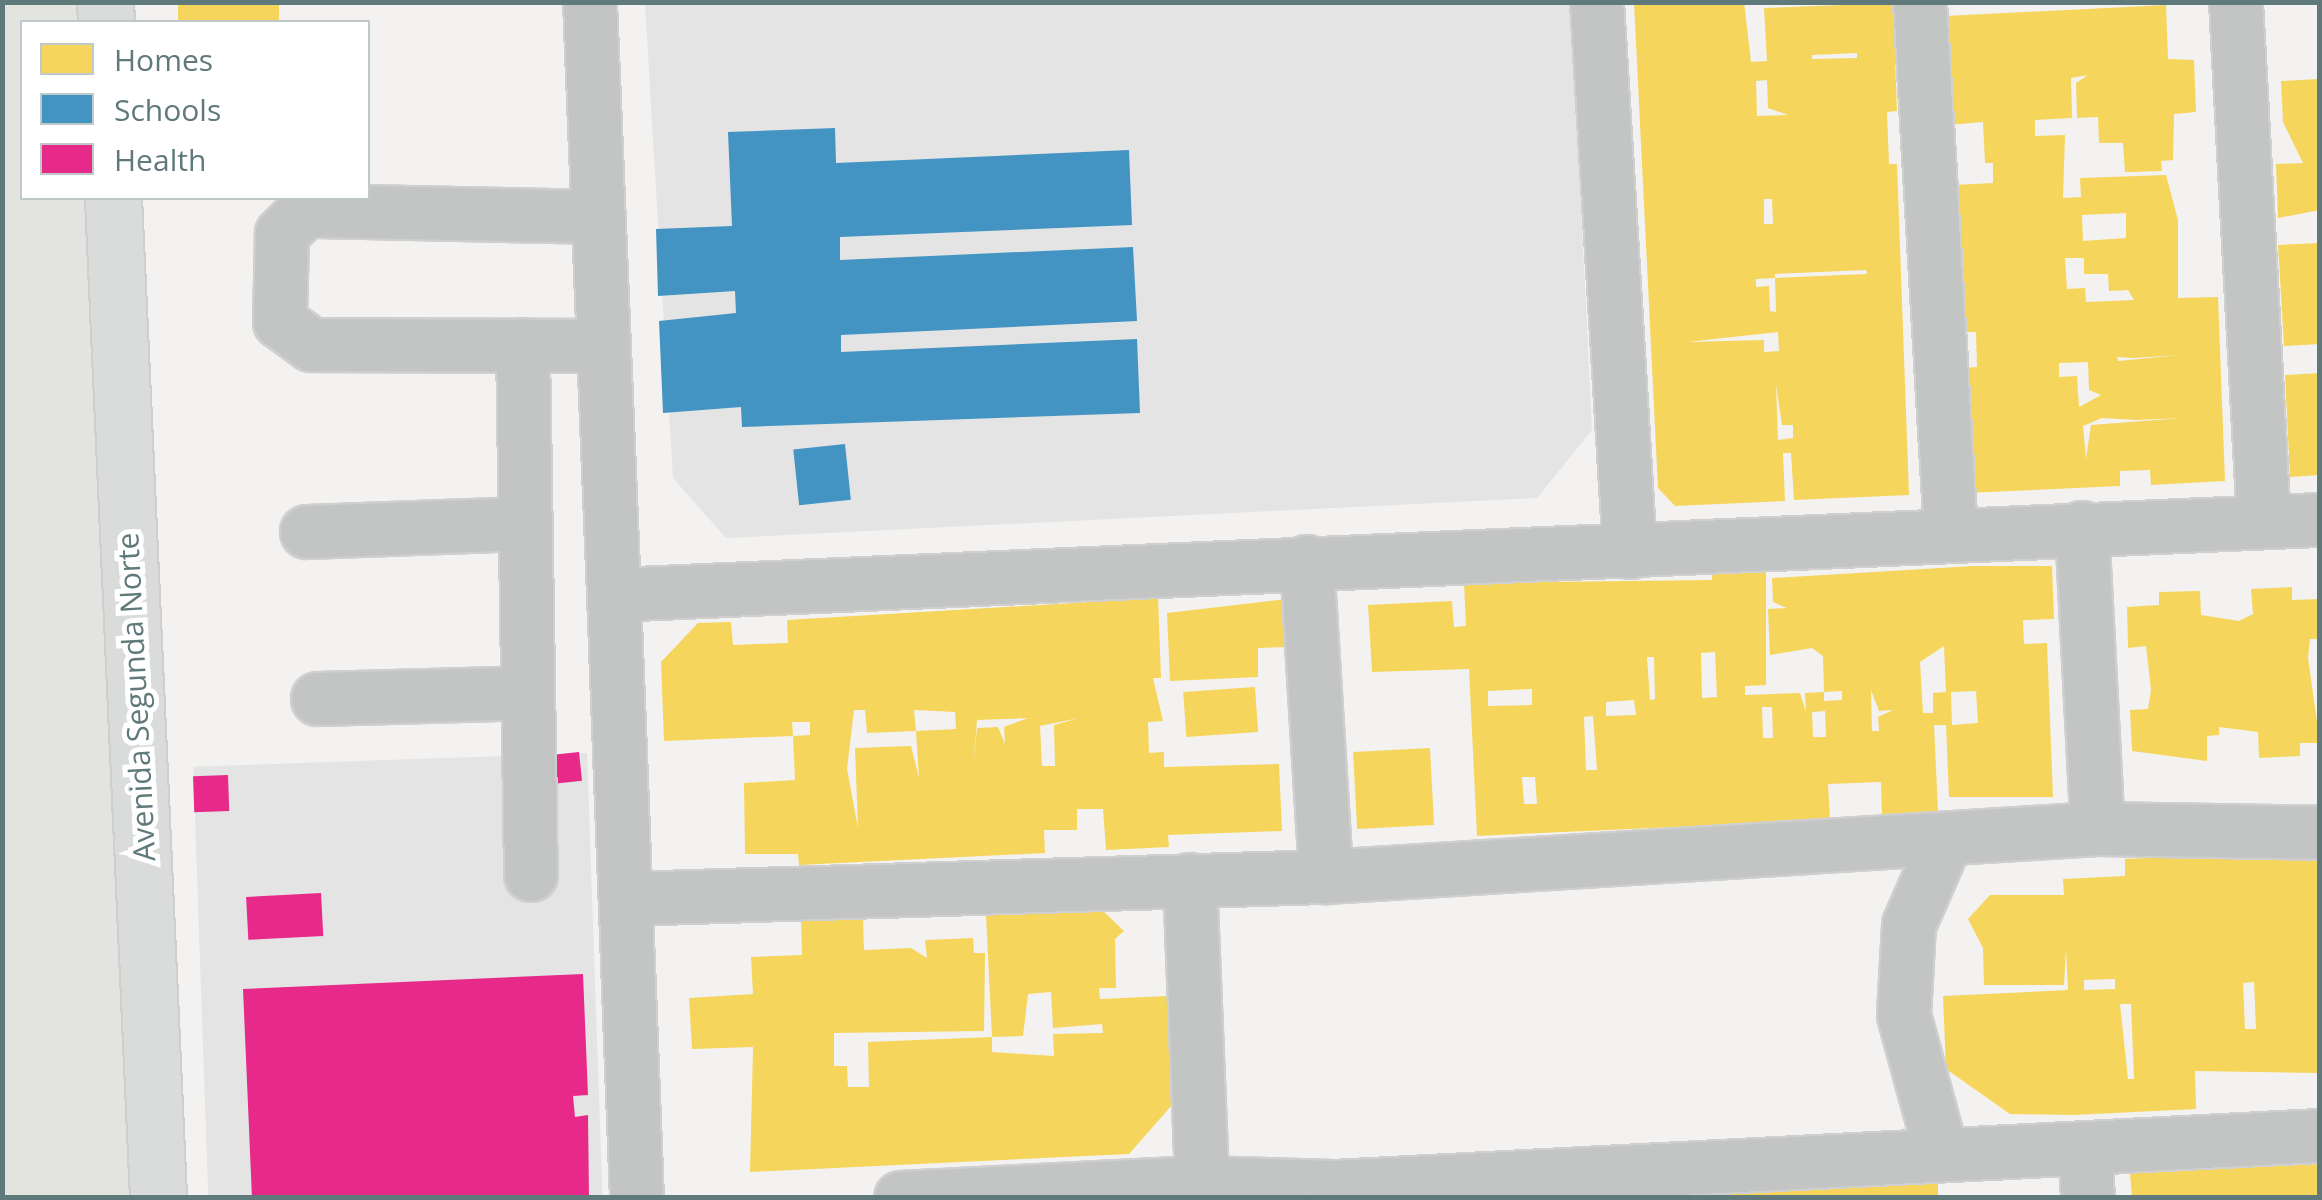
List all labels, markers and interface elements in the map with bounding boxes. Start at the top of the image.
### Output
legend [20,20,370,200]
text: Homes [114,39,213,80]
text: Schools [114,89,221,130]
text: Health [114,139,206,180]
street label: Avenida Segunda Norte [109,532,163,862]

